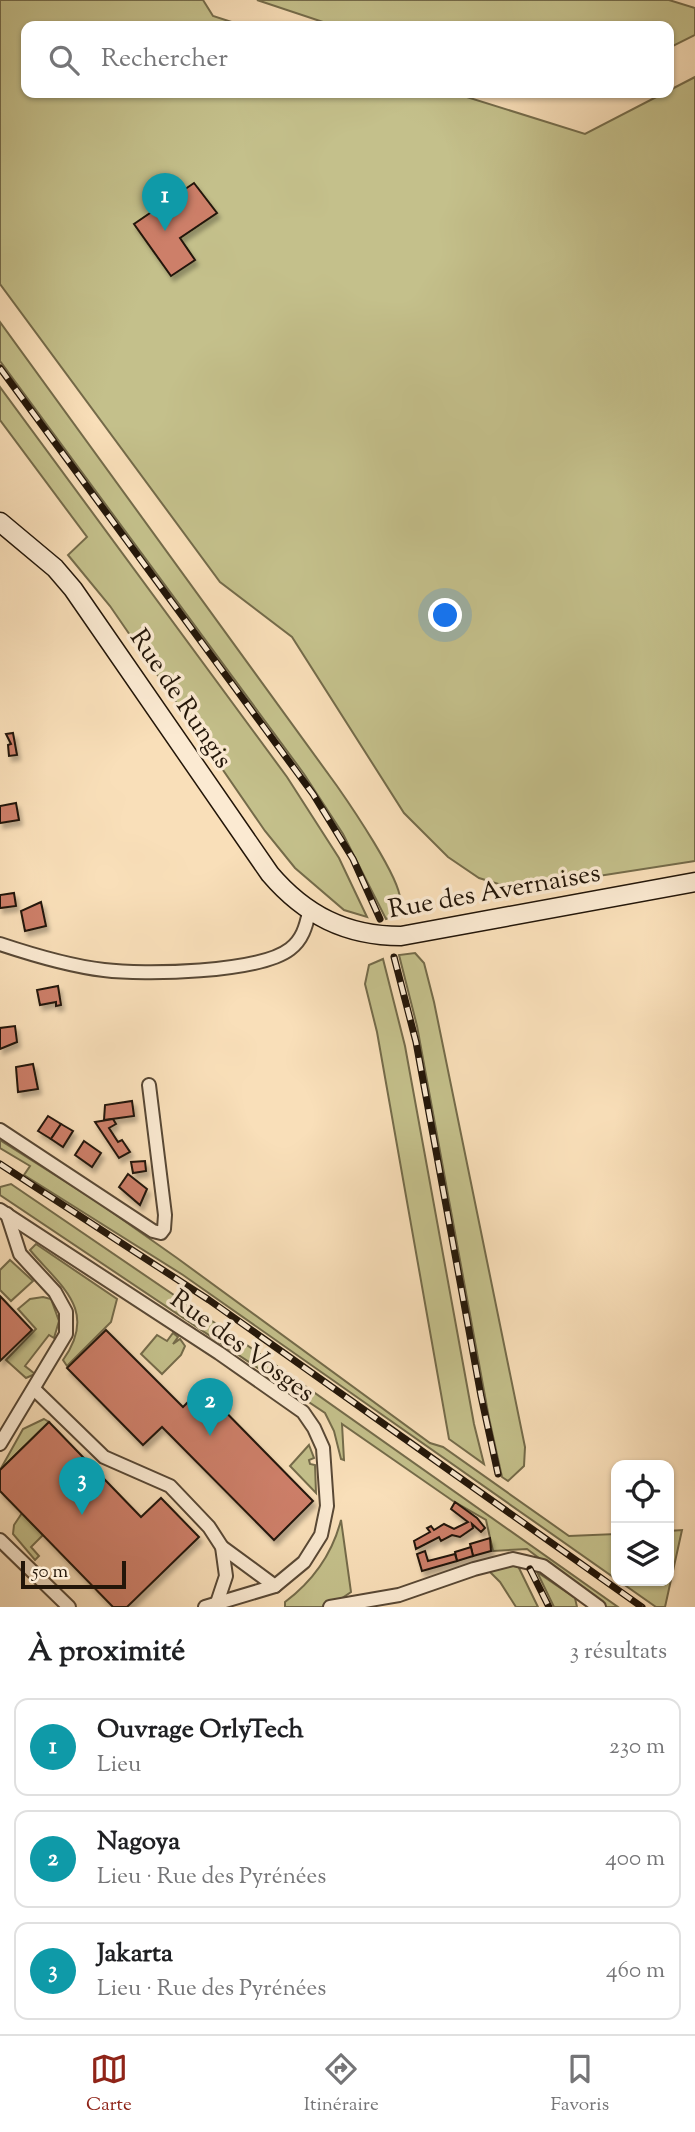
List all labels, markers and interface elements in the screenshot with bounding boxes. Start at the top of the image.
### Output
search box [21,21,674,98]
icon: search [45,41,83,79]
text: Rechercher [101,41,228,78]
pin: 1 [142,173,188,231]
your location [428,598,462,632]
street label: Rue de Rungis [120,622,240,776]
street label: Rue des Avernaises [386,856,603,929]
street label: Rue des Vosges [162,1282,321,1412]
pin: 2 [187,1378,233,1436]
pin: 3 [59,1457,105,1515]
map controls [611,1460,674,1586]
button: locate [611,1460,674,1523]
button: layers [611,1523,674,1586]
scale bar [21,1558,126,1590]
text: 50 m [32,1559,68,1586]
text: À proximité [28,1631,185,1674]
text: 3 résultats [570,1636,667,1669]
text: Ouvrage OrlyTech [97,1712,304,1749]
text: 1 [49,1731,57,1764]
text: 230 m [609,1731,665,1764]
text: Lieu [97,1749,141,1782]
text: Nagoya [97,1824,180,1861]
text: 2 [48,1843,58,1876]
text: 400 m [605,1843,665,1876]
text: Lieu · Rue des Pyrénées [97,1861,326,1894]
text: Jakarta [97,1936,173,1973]
text: 3 [48,1955,58,1988]
text: 460 m [606,1955,665,1988]
text: Lieu · Rue des Pyrénées [97,1973,326,2006]
tab: Carte [86,2050,132,2119]
tab: Itinéraire [304,2050,379,2119]
tab: Favoris [551,2050,609,2119]

